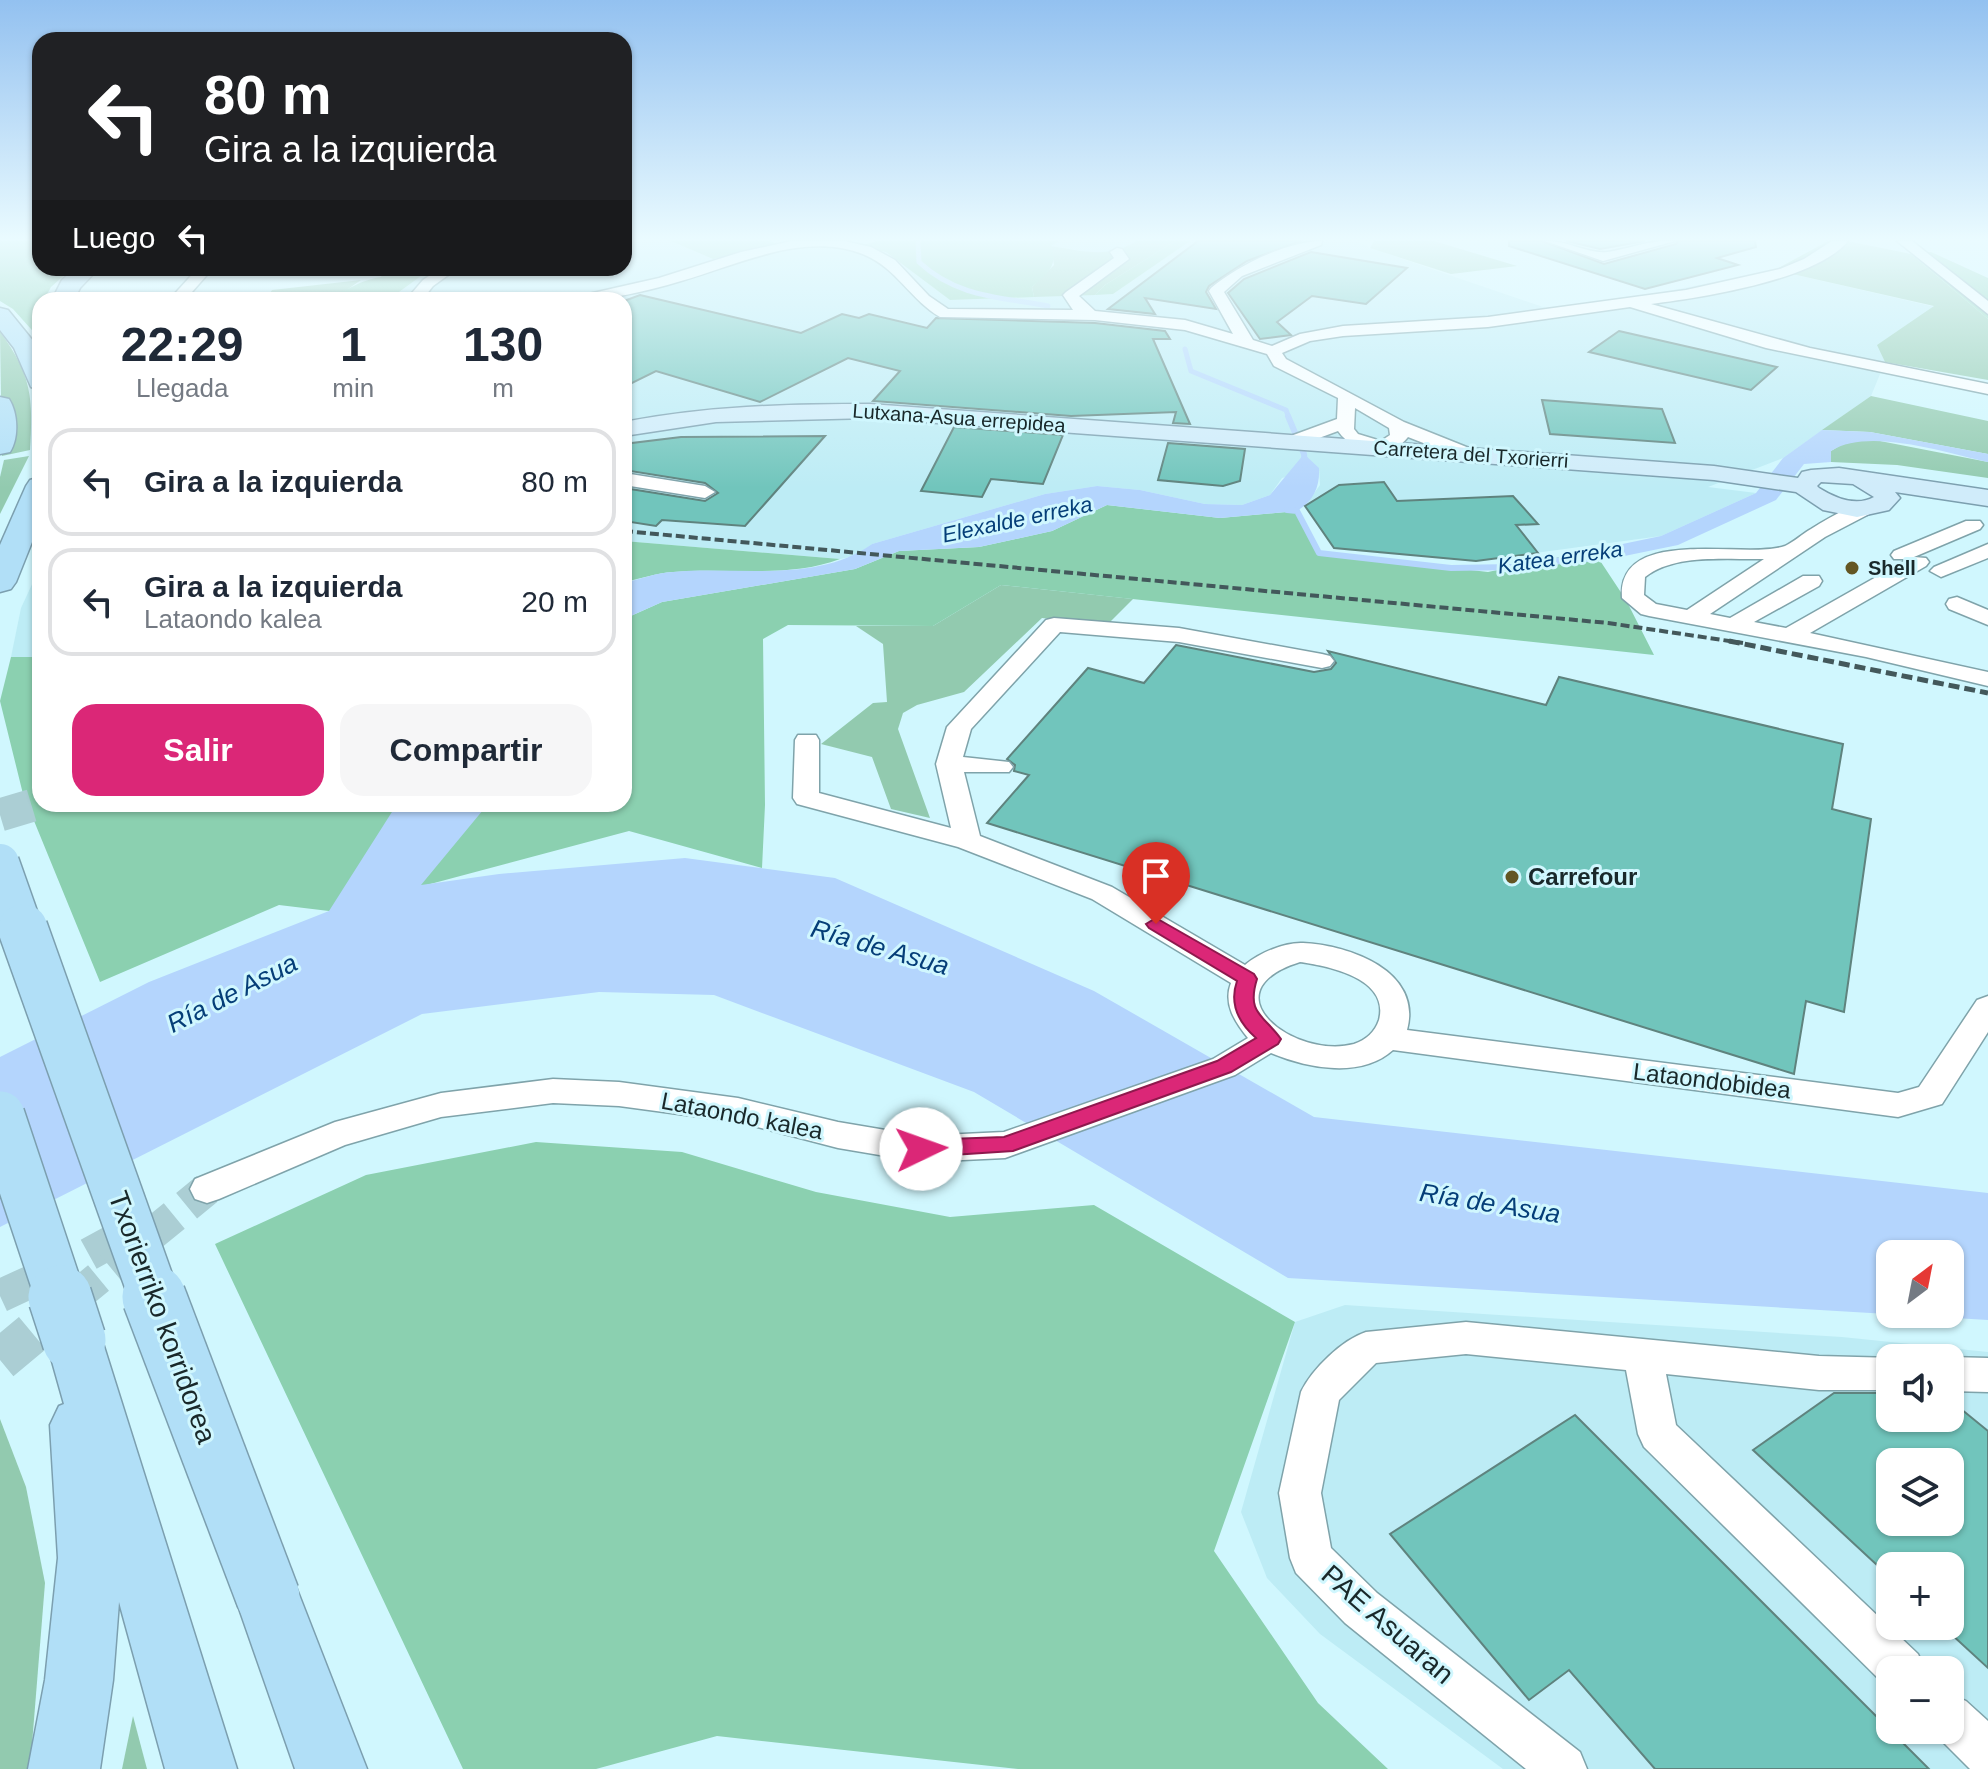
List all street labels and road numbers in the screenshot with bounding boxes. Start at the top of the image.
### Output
street label: Lutxana-Asua errepidea [852,400,1067,436]
street label: Carretera del Txorierri [1373,436,1569,472]
street label: Lataondobidea [1632,1057,1793,1104]
street label: Lataondo kalea [659,1087,826,1145]
street label: Txorierriko korridorea [102,1187,223,1448]
street label: PAE Asuaran [1315,1559,1460,1690]

